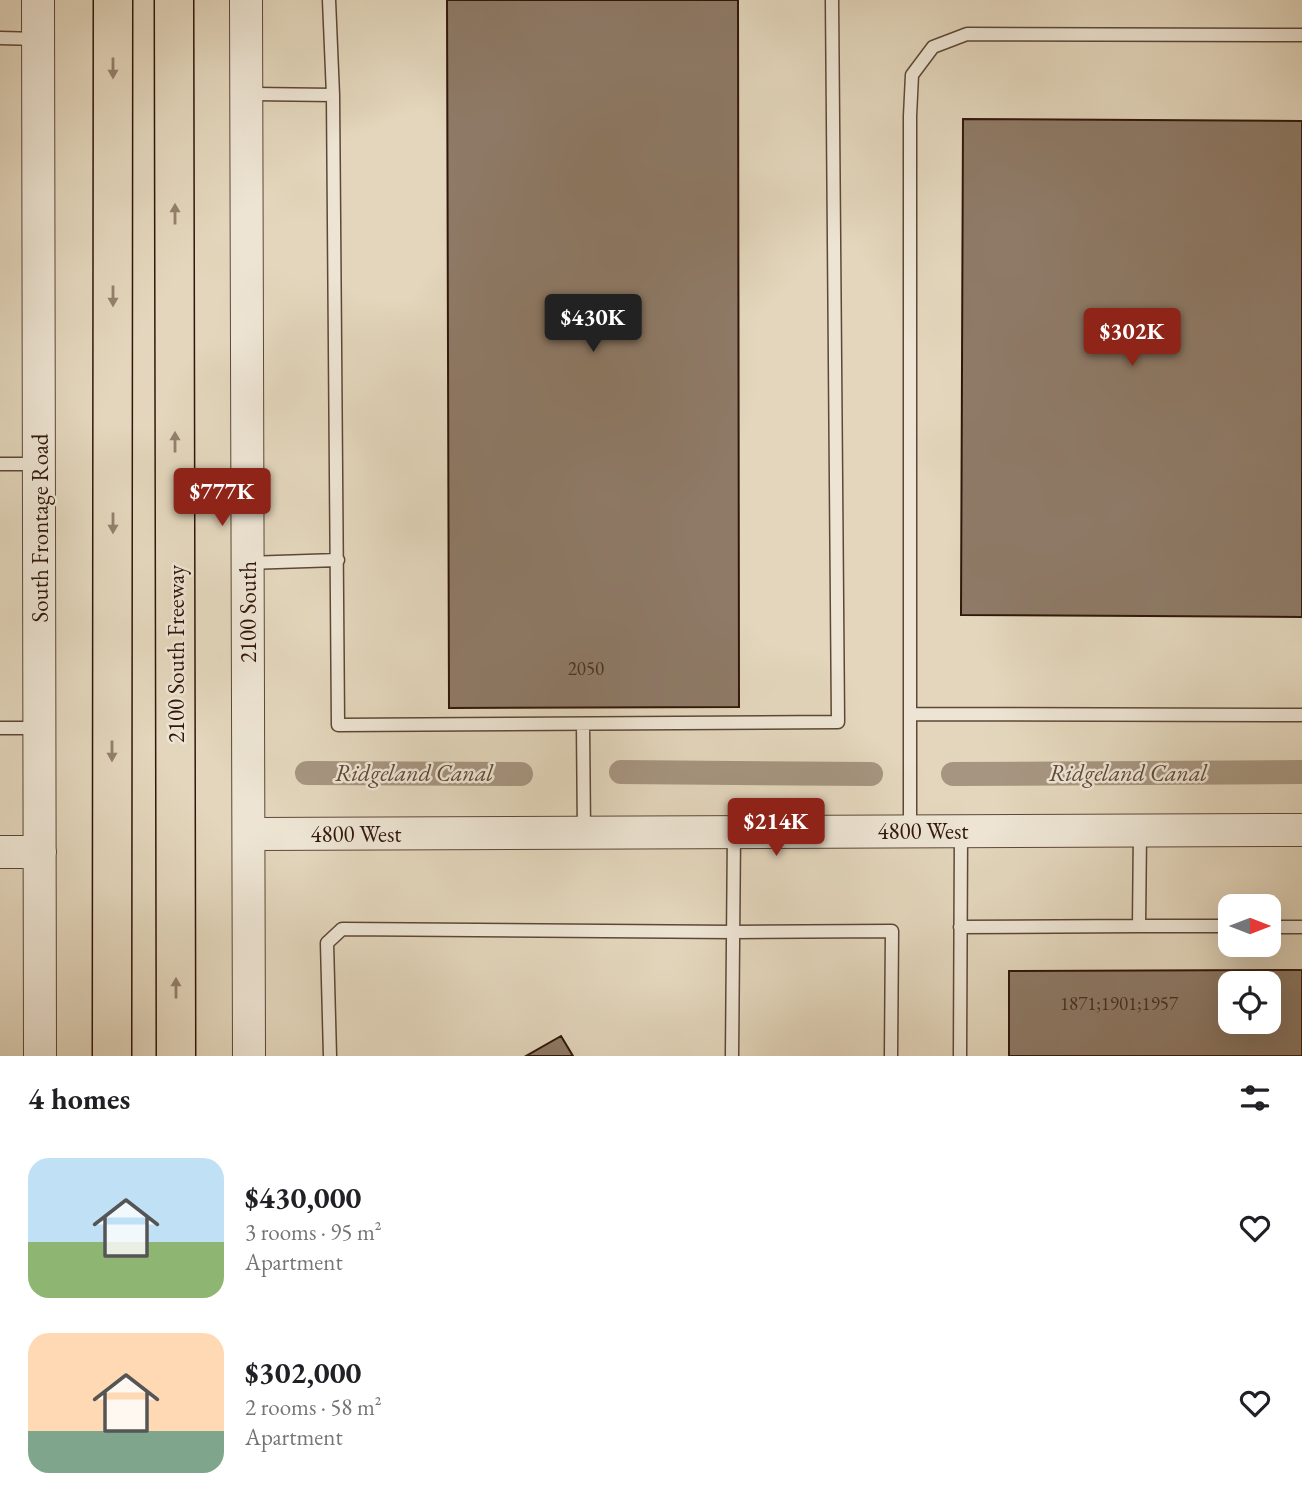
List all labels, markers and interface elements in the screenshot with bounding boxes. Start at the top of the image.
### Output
one-way arrow [107,57,119,79]
one-way arrow [169,203,181,225]
one-way arrow [107,285,119,307]
pin: $430K [544,294,642,354]
text: $430K [561,302,625,332]
pin: $302K [1083,308,1181,368]
text: $302K [1100,316,1164,346]
one-way arrow [169,431,181,453]
street label: South Frontage Road [25,433,55,622]
pin: $777K [173,468,271,528]
text: $777K [190,476,254,506]
one-way arrow [107,512,119,534]
street label: 2100 South [233,561,263,663]
street label: 2100 South Freeway [161,564,191,743]
house number: 2050 [568,656,604,681]
one-way arrow [106,740,118,762]
water label: Ridgeland Canal [335,757,494,788]
water label: Ridgeland Canal [1049,757,1208,788]
pin: $214K [727,798,825,858]
text: $214K [744,806,808,836]
street label: 4800 West [877,816,969,846]
street label: 4800 West [310,819,402,849]
north arrow [1218,894,1281,957]
map controls [1218,894,1281,1034]
button: locate [1218,971,1281,1034]
one-way arrow [170,977,182,999]
house number: 1871;1901;1957 [1060,991,1179,1016]
text: 4 homes [28,1079,130,1118]
icon: filters [1236,1079,1274,1117]
text: $430,000 [245,1178,361,1217]
icon: home [84,1186,168,1270]
icon: heart [1236,1209,1274,1247]
text: 3 rooms · 95 m² [245,1217,382,1247]
text: Apartment [245,1247,343,1277]
text: $302,000 [245,1353,361,1392]
icon: home [84,1361,168,1445]
icon: heart [1236,1384,1274,1422]
text: 2 rooms · 58 m² [245,1392,382,1422]
text: Apartment [245,1422,343,1452]

